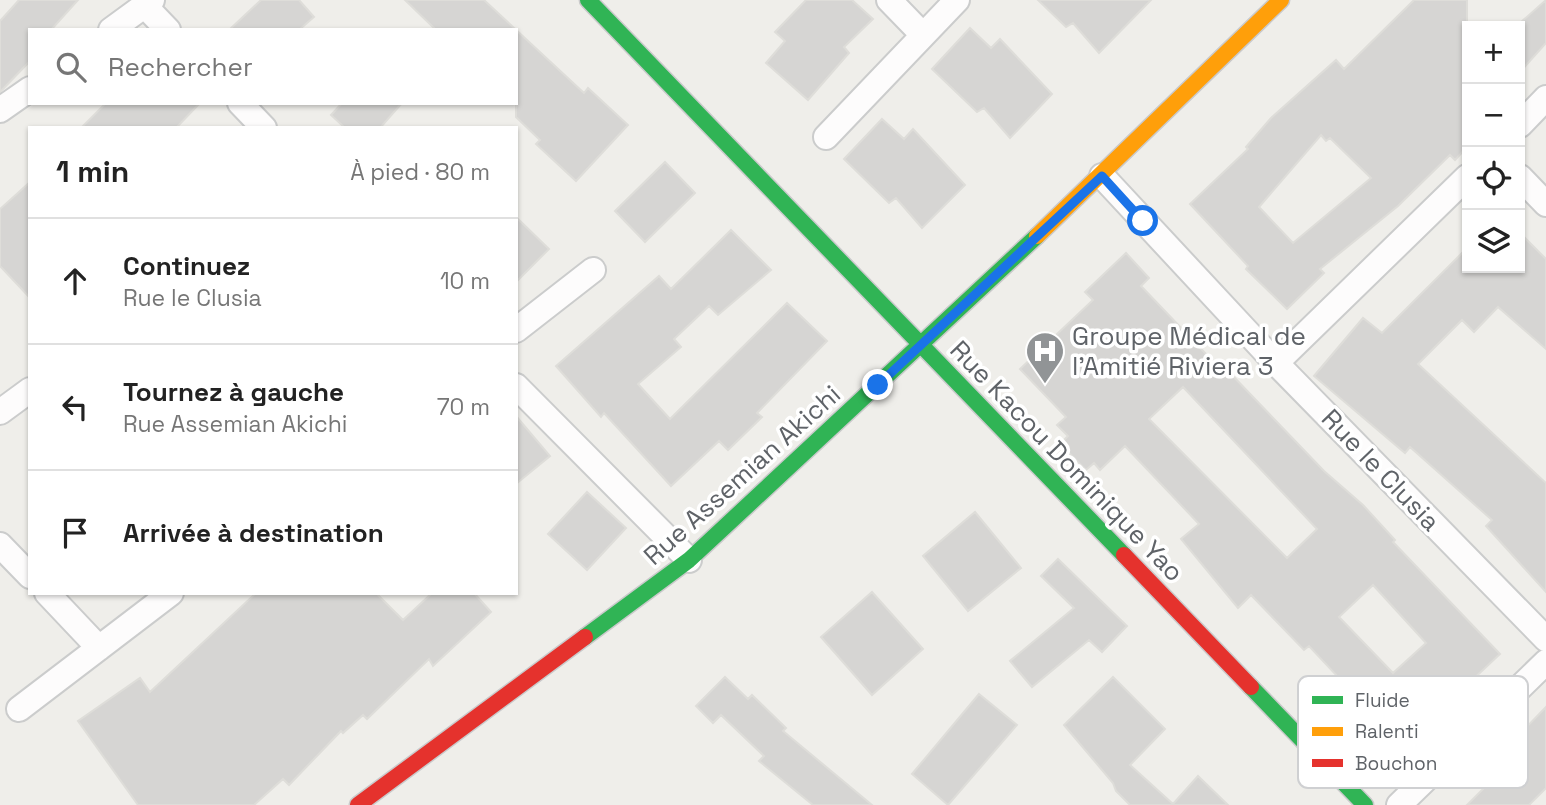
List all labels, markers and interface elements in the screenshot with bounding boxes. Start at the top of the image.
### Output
map controls [1462,21,1525,273]
button: + [1462,21,1525,84]
search box [28,28,518,105]
icon: search [52,48,90,86]
text: Rechercher [108,50,253,84]
button: − [1462,84,1525,147]
button: locate [1462,147,1525,210]
text: 1 min [56,152,129,191]
text: À pied · 80 m [350,157,490,187]
route start [1127,205,1158,236]
button: layers [1462,210,1525,273]
text: Continuez [123,249,250,283]
icon: ahead [56,262,94,300]
text: 10 m [440,266,490,296]
text: Rue le Clusia [123,283,262,313]
place label: Groupe Médical de l'Amitié Riviera 3 [1072,319,1306,383]
hospital icon: Groupe Médical de l'Amitié Riviera 3 [1024,330,1066,385]
street label: Rue Kacou Dominique Yao [943,333,1191,589]
route end [862,369,893,400]
text: Tournez à gauche [123,375,344,409]
street label: Rue Assemian Akichi [636,377,848,573]
icon: left [56,388,94,426]
text: 70 m [437,392,490,422]
street label: Rue le Clusia [1314,402,1448,538]
text: Rue Assemian Akichi [123,409,347,439]
icon: arrive [56,514,94,552]
text: Arrivée à destination [123,516,384,550]
legend [1298,676,1528,788]
text: Fluide [1355,688,1410,713]
text: Ralenti [1355,719,1419,744]
text: Bouchon [1355,751,1437,776]

